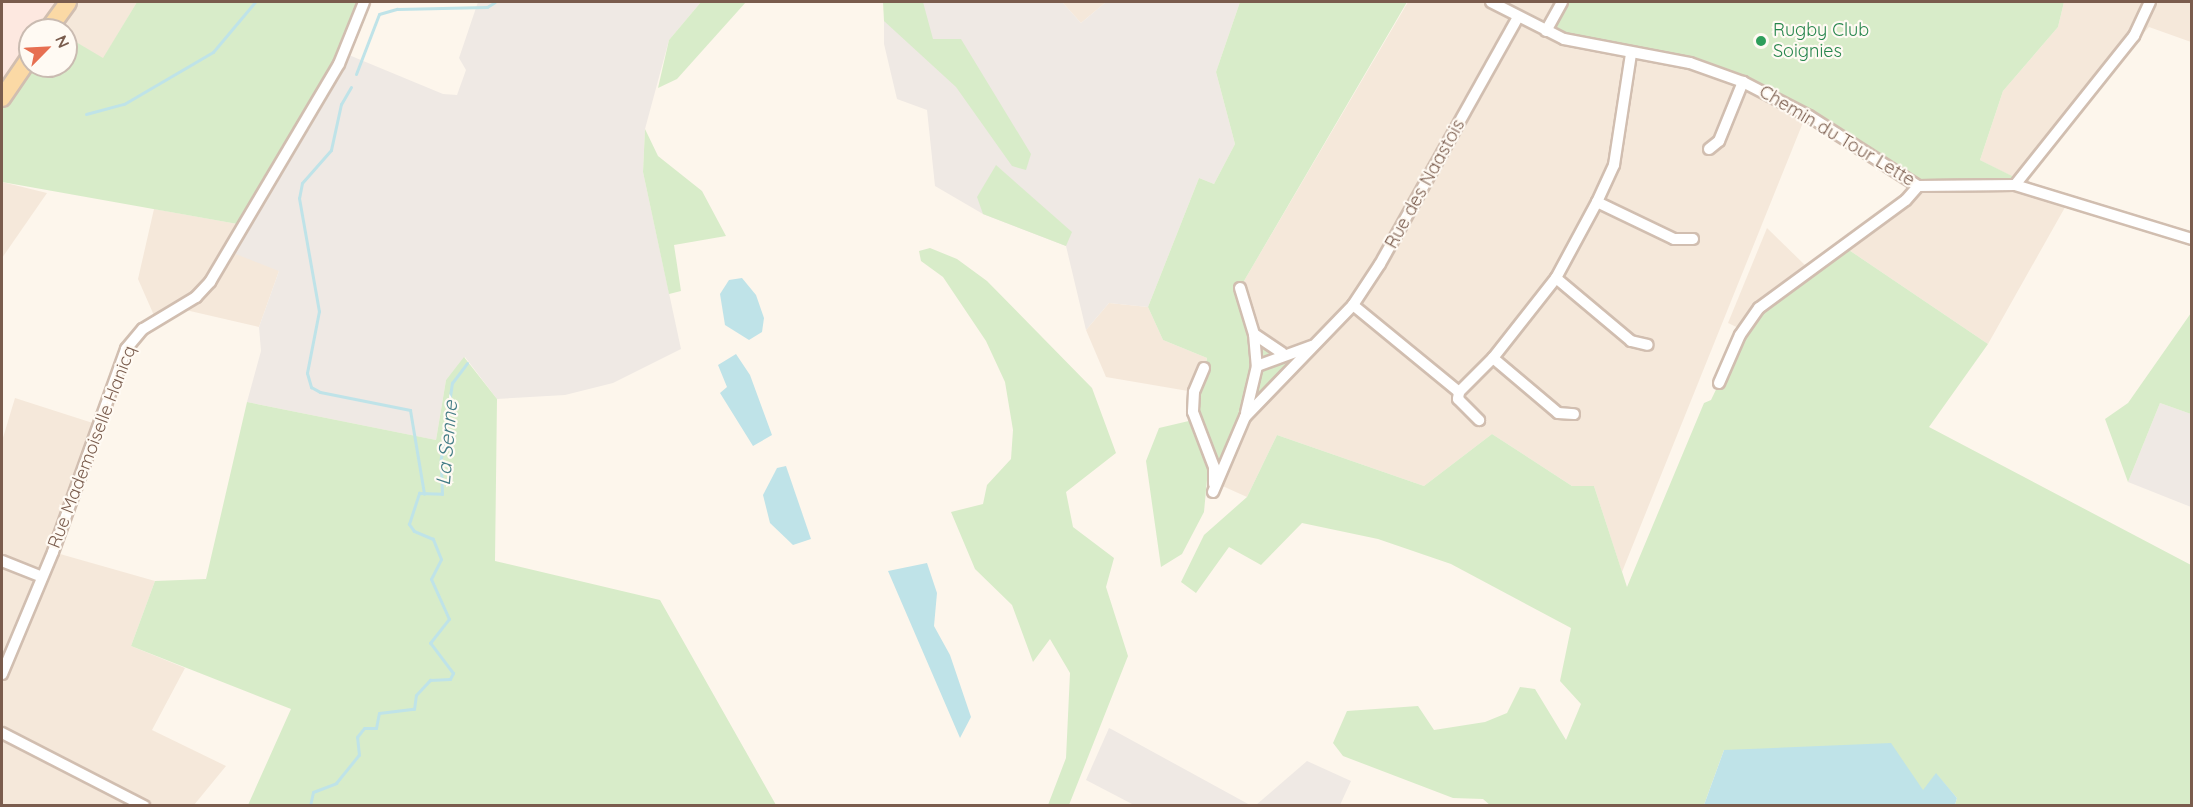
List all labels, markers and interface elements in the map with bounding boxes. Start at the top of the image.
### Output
north arrow [18,18,78,78]
place label: Rugby Club Soignies [1773,20,1869,63]
text: N [51,32,74,51]
marker: Rugby Club Soignies [1754,34,1768,48]
street label: Chemin du Tour Lette [1755,81,1919,191]
street label: Rue des Naastois [1381,116,1469,252]
street label: Rue Mademoiselle Hanicq [43,343,141,551]
water label: La Senne [430,400,462,486]

